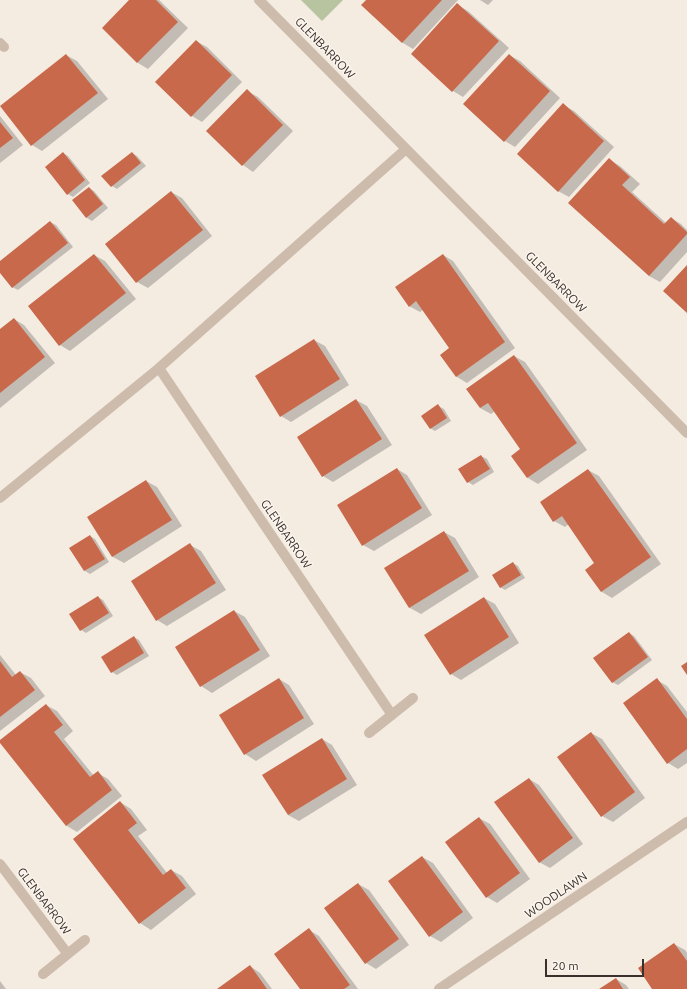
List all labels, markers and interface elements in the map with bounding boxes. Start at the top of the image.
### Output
street label: GLENBARROW [292,14,358,82]
street label: GLENBARROW [523,249,589,315]
street label: GLENBARROW [258,497,314,571]
street label: GLENBARROW [14,865,74,937]
street label: WOODLAWN [522,869,590,921]
scale bar [547,951,646,977]
text: 20 m [552,959,579,972]

